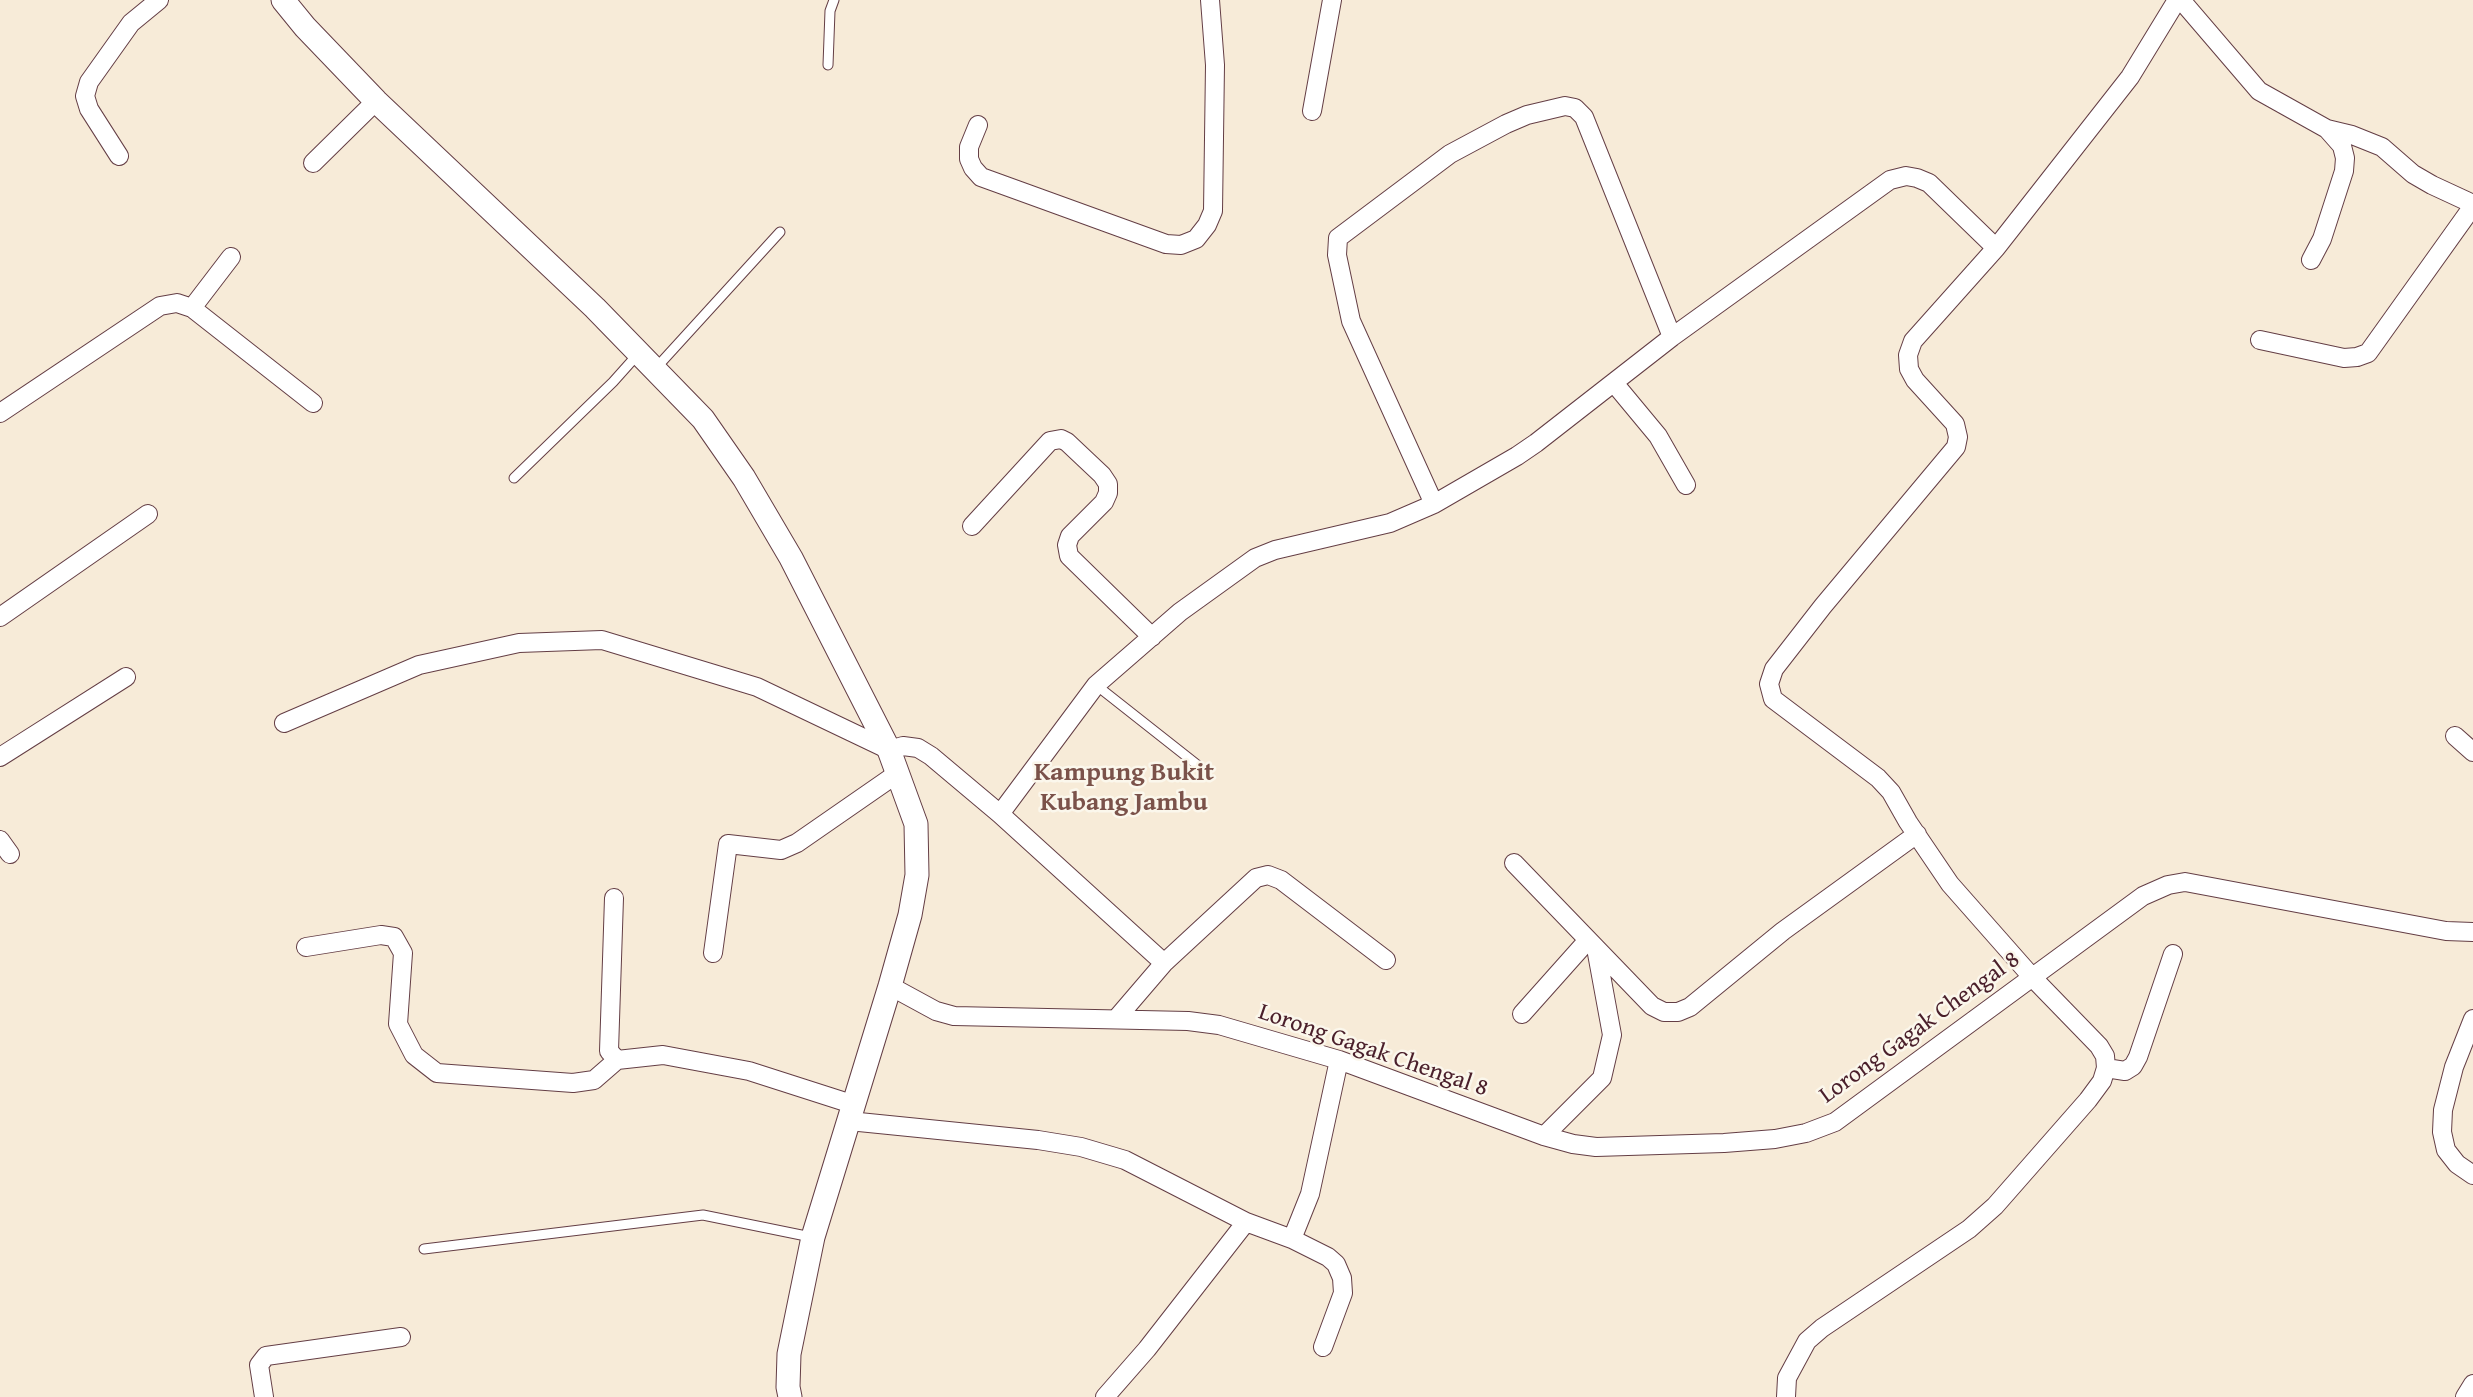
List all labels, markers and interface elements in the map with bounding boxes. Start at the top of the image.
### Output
district label: Kampung Bukit Kubang Jambu [1034,757,1214,818]
street label: Lorong Gagak Chengal 8 [1814,946,2026,1110]
street label: Lorong Gagak Chengal 8 [1254,998,1492,1104]

